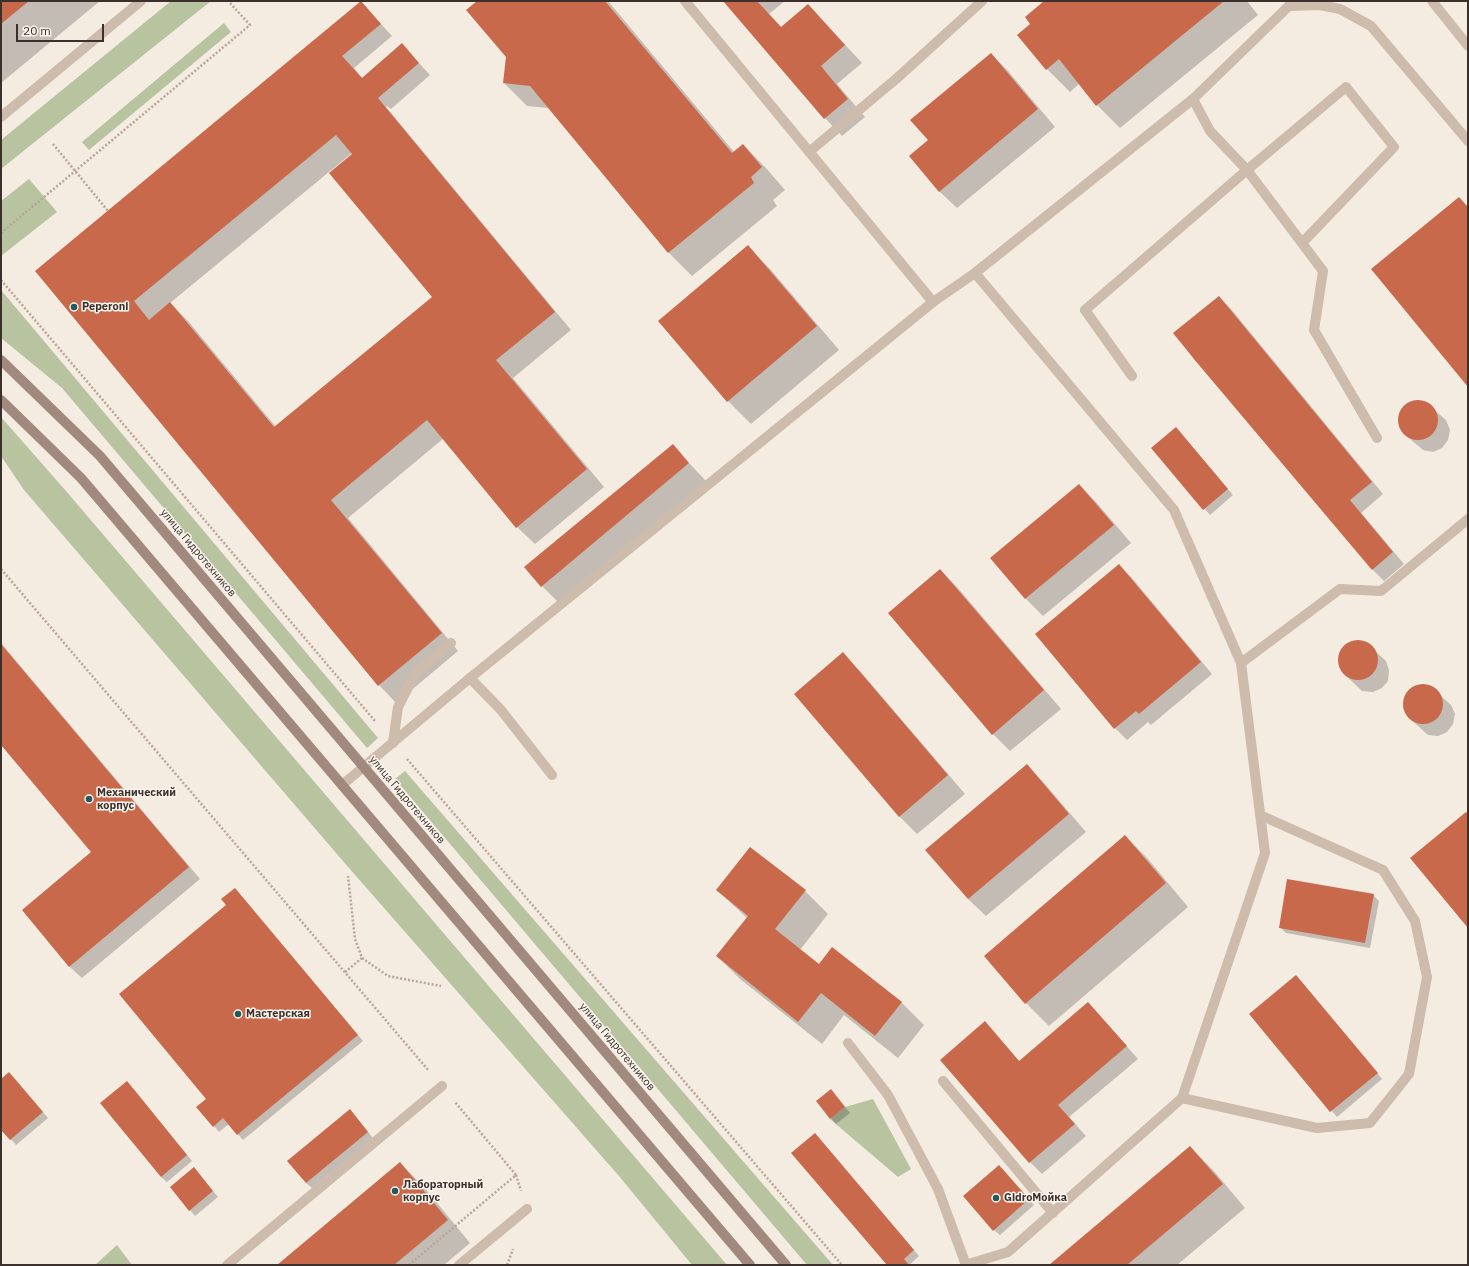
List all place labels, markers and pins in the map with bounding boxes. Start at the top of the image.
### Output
place label: Peperoni [82,300,128,314]
marker: Peperoni [69,302,79,312]
place label: Механический корпус [97,786,176,812]
marker: Механический корпус [84,794,94,804]
place label: Мастерская [246,1007,310,1021]
marker: Мастерская [233,1009,243,1019]
place label: Лабораторный корпус [403,1178,483,1204]
marker: Лабораторный корпус [390,1186,400,1196]
place label: GidroМойка [1004,1191,1067,1205]
marker: GidroМойка [991,1193,1001,1203]

